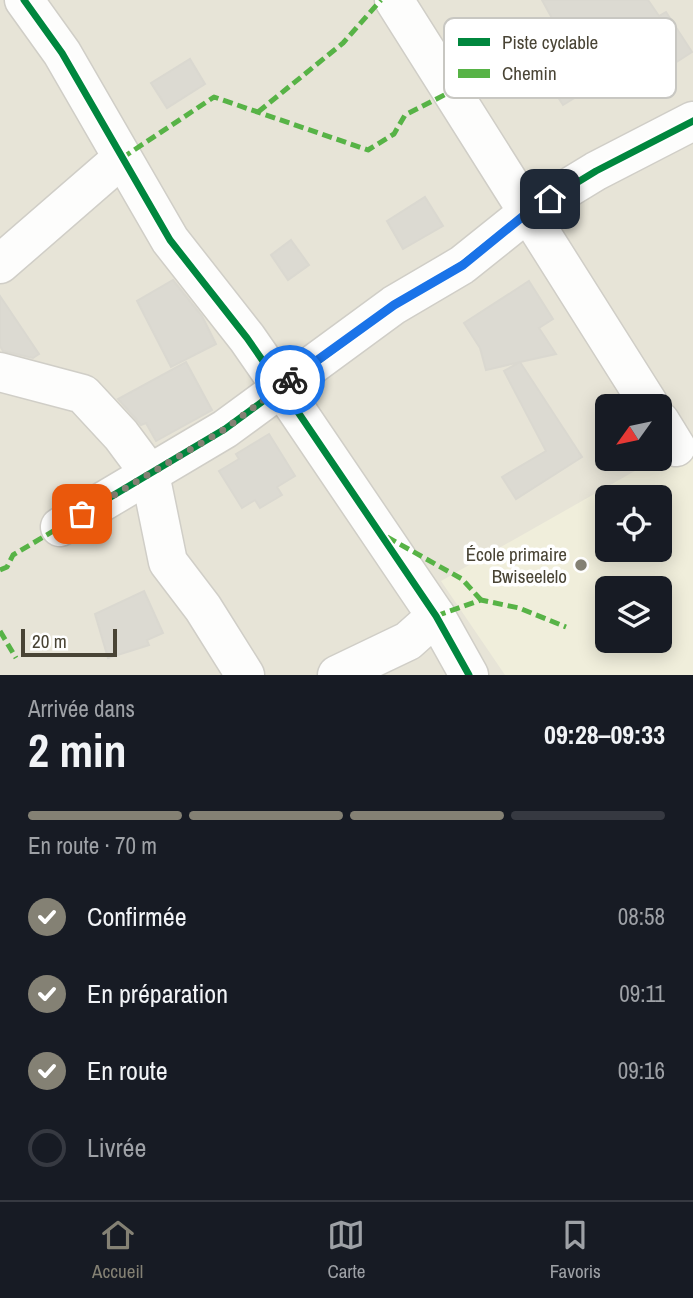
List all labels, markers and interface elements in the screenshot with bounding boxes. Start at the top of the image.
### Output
legend [444,18,676,98]
text: Piste cyclable [502,29,598,55]
text: Chemin [502,60,557,86]
pin [520,169,580,229]
icon: home [531,180,569,218]
courier [255,345,325,415]
icon: bike [271,361,309,399]
north arrow [595,394,672,471]
map controls [595,394,672,653]
pin [52,484,112,544]
button: locate [595,485,672,562]
icon: bag [63,495,101,533]
place label: École primaire Bwiseelelo [466,541,567,589]
marker: École primaire Bwiseelelo [573,557,589,573]
button: layers [595,576,672,653]
scale bar [21,626,117,658]
text: 20 m [32,628,67,654]
text: Arrivée dans [28,693,135,724]
text: 09:28–09:33 [544,717,665,752]
text: 2 min [28,719,127,781]
text: En route · 70 m [28,830,157,861]
icon: check [28,898,66,936]
text: Confirmée [87,899,187,934]
text: 08:58 [618,901,665,932]
icon: check [28,975,66,1013]
text: En préparation [87,976,228,1011]
text: 09:11 [619,978,665,1009]
icon: check [28,1052,66,1090]
text: En route [87,1053,168,1088]
text: 09:16 [618,1055,665,1086]
text: Livrée [87,1130,146,1165]
tab: Accueil [92,1216,143,1284]
tab: Carte [327,1216,366,1284]
tab: Favoris [550,1216,601,1284]

